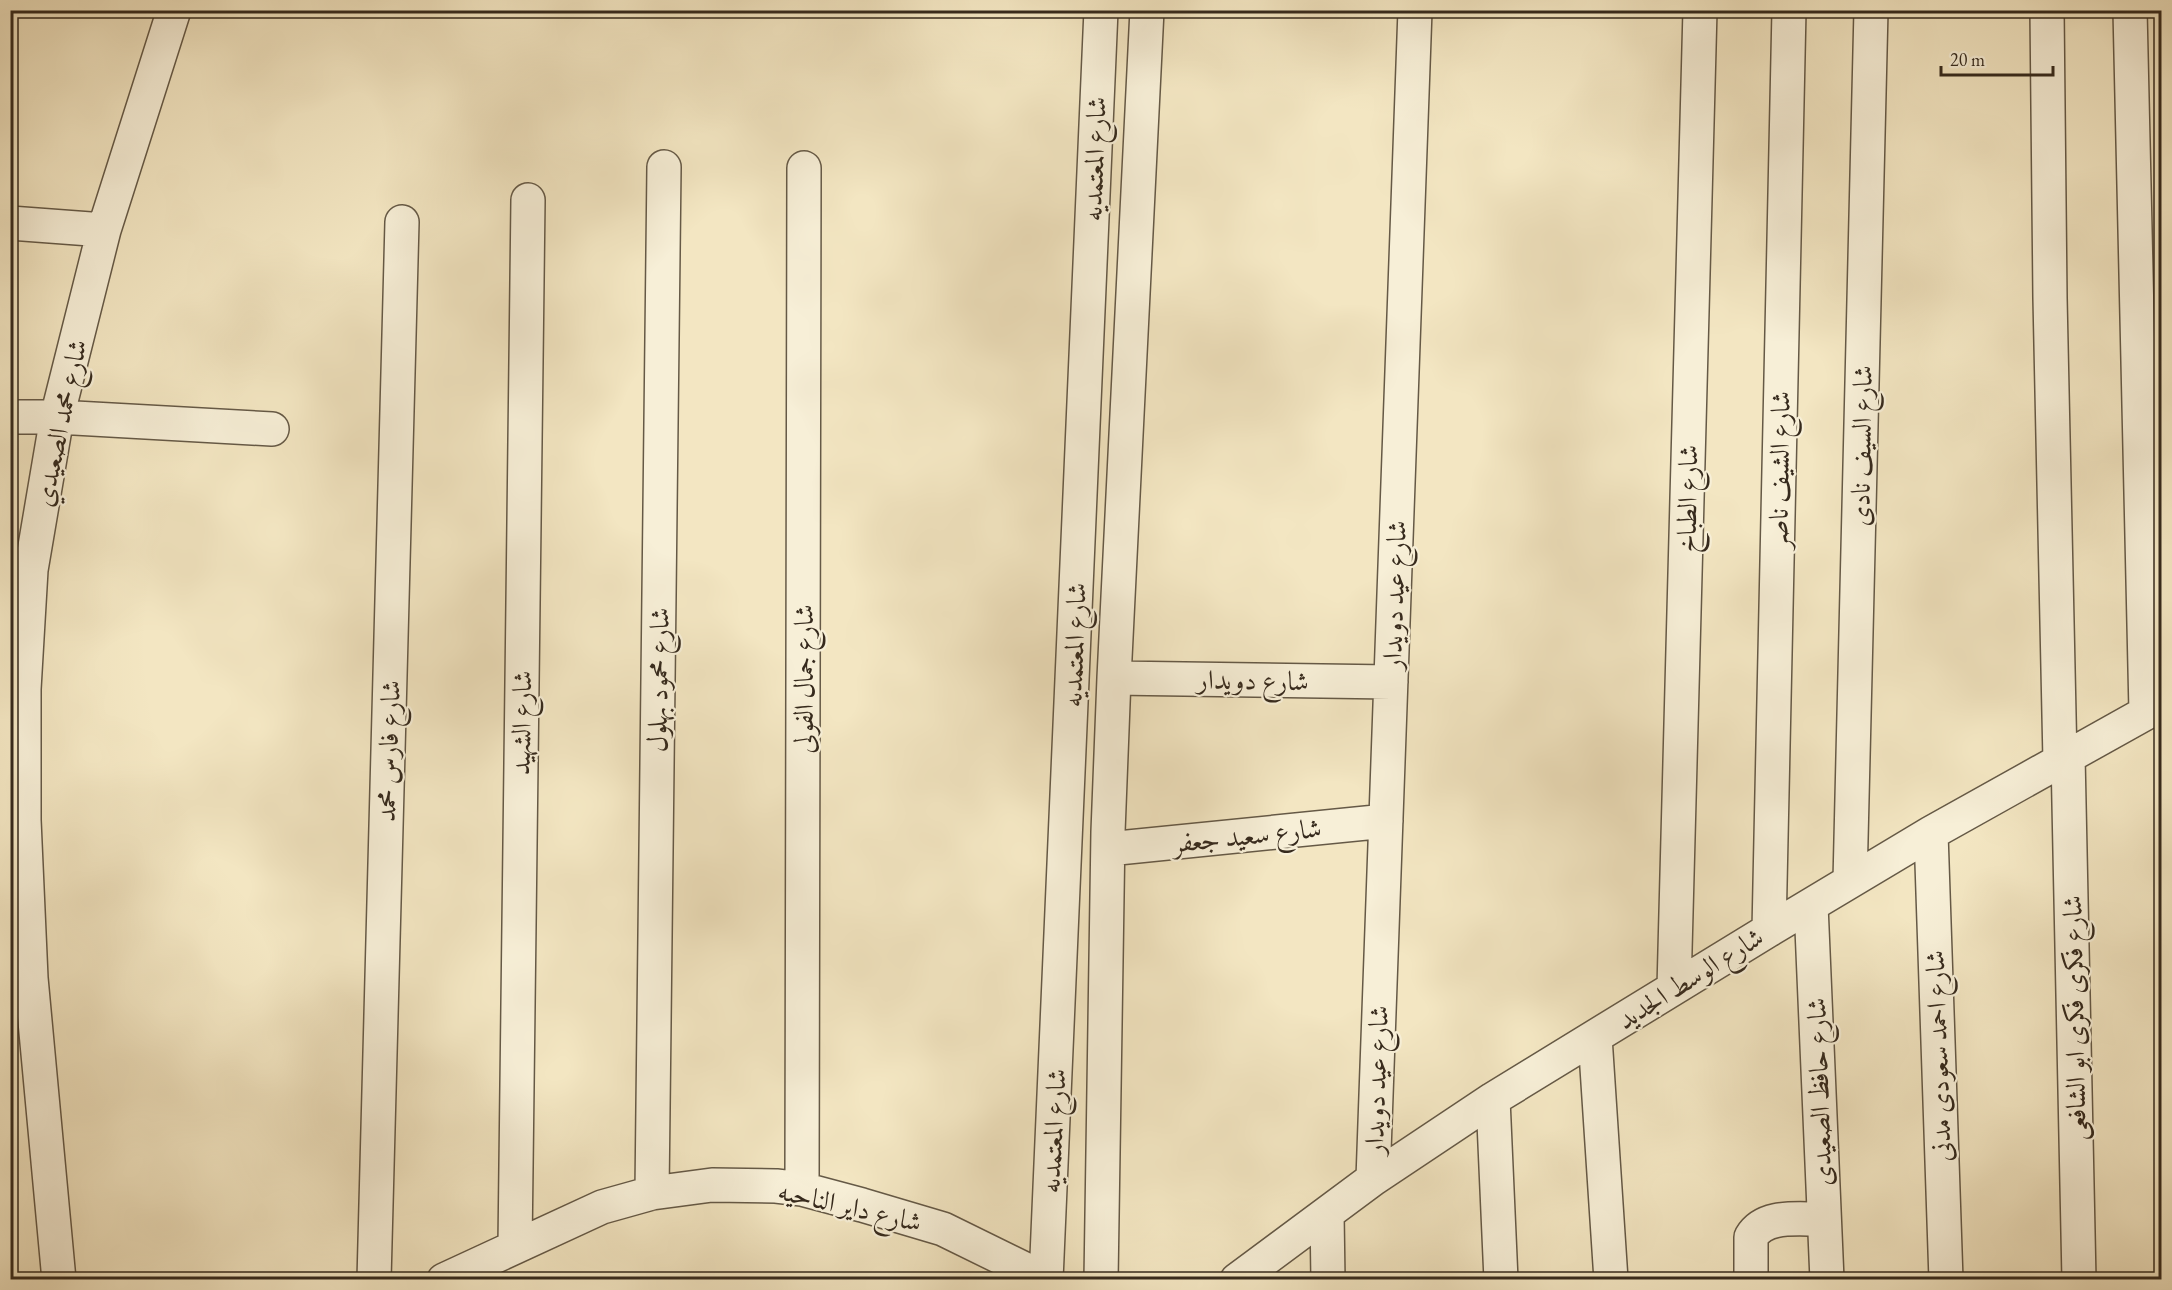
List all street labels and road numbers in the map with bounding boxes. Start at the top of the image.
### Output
street label: شارع المعتمديه [1074,96,1119,222]
street label: شارع محمد الصعيدي [25,336,100,511]
street label: شارع السيف نادى [1842,365,1885,527]
street label: شارع الشيف ناصر [1760,391,1803,552]
street label: شارع الطباخ [1669,445,1712,554]
street label: شارع عيد دويدار [1374,520,1419,673]
street label: شارع المعتمديه [1054,582,1099,708]
street label: شارع جمال الفولى [786,604,826,754]
street label: شارع محمود بهلول [639,607,682,753]
street label: شارع دويدار [1194,661,1309,703]
street label: شارع الشهيد [503,670,544,776]
street label: شارع فارس محمد [368,680,413,823]
street label: شارع سعيد جعفر [1168,810,1324,865]
street label: شارع فكرى فكرى ابو الشافعى [2054,895,2099,1141]
street label: شارع الوسط الجديد [1610,919,1772,1041]
street label: شارع احمد سعودى مدنى [1917,949,1964,1162]
street label: شارع حافظ الصعيدى [1798,997,1845,1187]
street label: شارع عيد دويدار [1356,1005,1401,1158]
street label: شارع المعتمديه [1032,1068,1079,1194]
street label: شارع داير الناحيه [774,1172,925,1244]

